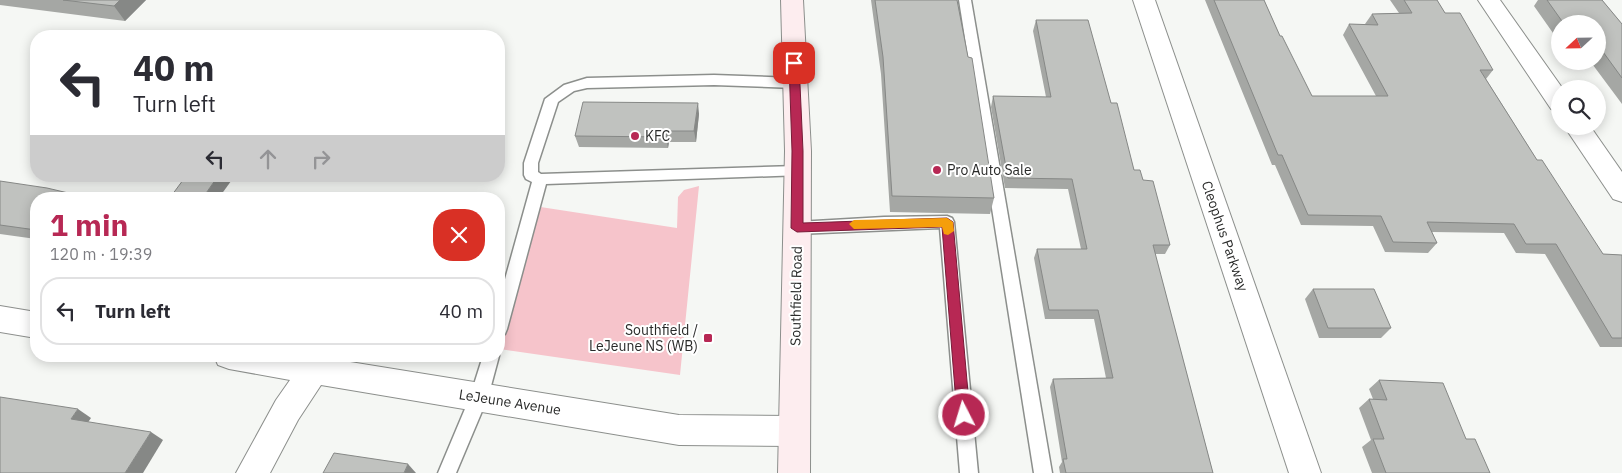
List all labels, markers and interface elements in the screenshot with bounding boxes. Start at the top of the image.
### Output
north arrow [1551,15,1606,70]
map controls [1551,15,1606,135]
pin [773,42,815,84]
text: 40 m [133,45,215,91]
icon: arrive [780,49,808,77]
icon: left [50,50,115,115]
button: search [1551,80,1606,135]
text: Turn left [133,89,216,118]
place label: KFC [645,127,670,145]
marker: KFC [629,130,641,142]
icon: left [201,145,229,173]
icon: ahead [254,145,282,173]
icon: right [307,145,335,173]
place label: Pro Auto Sale [947,161,1032,179]
marker: Pro Auto Sale [931,164,943,176]
street label: Cleophus Parkway [1198,178,1252,294]
text: 1 min [50,205,128,244]
button: close [433,209,485,261]
text: 120 m · 19:39 [50,244,152,264]
street label: Southfield Road [786,246,806,346]
icon: left [52,297,80,325]
text: Turn left [95,299,171,323]
text: 40 m [439,299,483,323]
place label: Southfield / LeJeune NS (WB) [589,321,698,355]
marker: Southfield / LeJeune NS (WB) [702,332,714,344]
street label: LeJeune Avenue [458,385,563,419]
position arrow [937,388,989,440]

